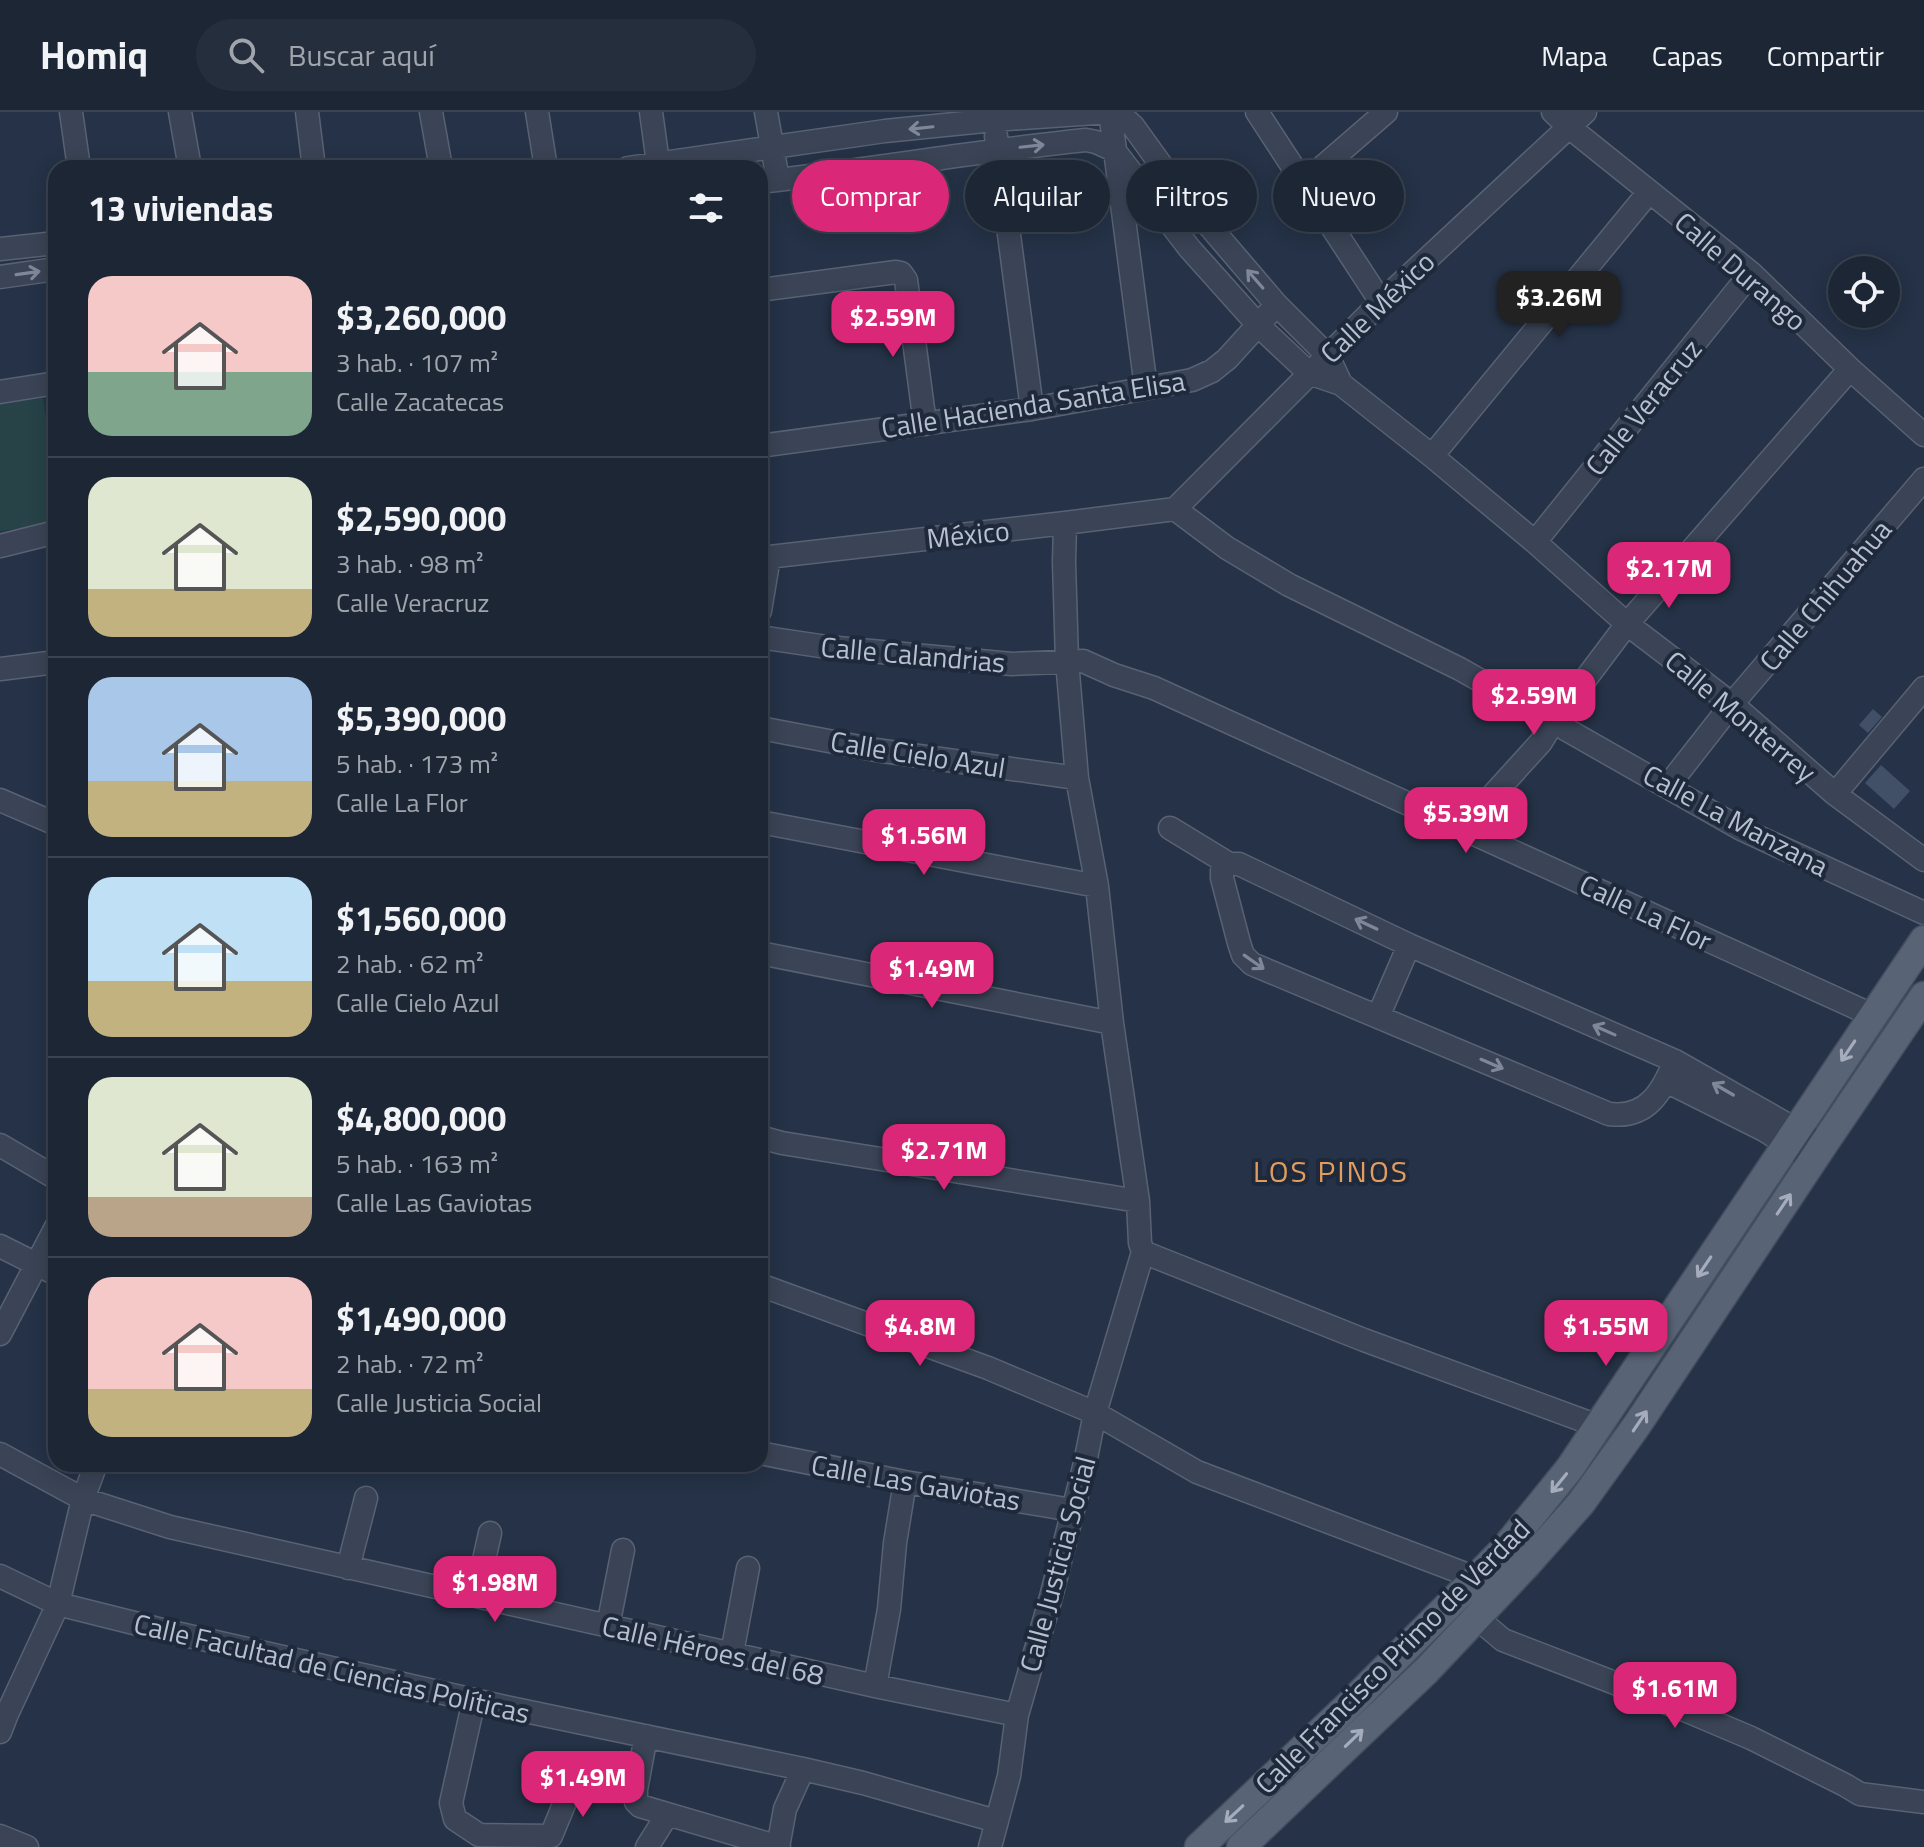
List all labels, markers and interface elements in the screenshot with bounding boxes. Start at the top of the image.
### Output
search box [196,19,756,91]
text: Homiq [40,26,148,84]
text: Buscar aquí [288,32,435,78]
icon: search [224,33,268,77]
text: Mapa [1541,34,1608,77]
text: Capas [1652,34,1723,77]
text: Compartir [1767,34,1884,77]
one-way arrow [908,120,935,135]
one-way arrow [1018,138,1044,153]
chip: Comprar [792,160,949,232]
chip: Alquilar [965,160,1110,232]
chip: Filtros [1126,160,1257,232]
chip: Nuevo [1273,160,1404,232]
text: 13 viviendas [88,182,273,234]
icon: filters [684,186,728,230]
street label: Calle Durango [1665,201,1817,341]
street label: Calle México [1310,241,1444,373]
map controls [1828,256,1900,328]
button: locate [1828,256,1900,328]
one-way arrow [15,265,40,280]
one-way arrow [1246,270,1264,290]
pin: $3.26M [1494,271,1624,339]
text: $3.26M [1515,277,1603,316]
text: $3,260,000 [336,291,506,343]
pin: $2.59M [828,291,958,359]
text: $2.59M [849,297,937,336]
icon: home [152,308,248,404]
street label: Calle Veracruz [1574,329,1712,485]
text: 3 hab. · 107 m² [336,343,498,382]
street label: Calle Hacienda Santa Elisa [878,359,1188,449]
text: Calle Zacatecas [336,382,504,421]
text: $2,590,000 [336,492,506,544]
street label: México [924,508,1012,560]
icon: home [152,509,248,605]
street label: Calle Chihuahua [1749,510,1901,680]
pin: $2.17M [1604,542,1734,610]
text: 3 hab. · 98 m² [336,544,484,583]
text: $2.17M [1625,548,1713,587]
text: Calle Veracruz [336,583,489,622]
street label: Calle Calandrias [819,625,1007,683]
street label: Calle Monterrey [1656,640,1826,792]
pin: $2.59M [1469,669,1599,737]
text: $2.59M [1490,675,1578,714]
text: $5,390,000 [336,692,506,744]
icon: home [152,709,248,805]
street label: Calle Cielo Azul [828,719,1008,789]
text: 5 hab. · 173 m² [336,744,498,783]
street label: Calle La Manzana [1636,753,1836,887]
text: Calle La Flor [336,783,468,822]
pin: $5.39M [1401,787,1531,855]
text: $5.39M [1422,793,1510,832]
pin: $1.56M [859,809,989,877]
text: $1.56M [880,815,968,854]
street label: Calle La Flor [1573,863,1720,962]
text: $1,560,000 [336,892,506,944]
icon: home [152,909,248,1005]
one-way arrow [1354,916,1378,931]
pin: $1.49M [867,942,997,1010]
text: 2 hab. · 62 m² [336,944,484,983]
text: $1.49M [888,948,976,987]
one-way arrow [1242,954,1264,970]
text: Calle Cielo Azul [336,983,500,1022]
one-way arrow [1592,1022,1616,1037]
one-way arrow [1840,1039,1857,1061]
one-way arrow [1479,1058,1504,1073]
one-way arrow [1712,1081,1735,1097]
text: $4,800,000 [336,1092,506,1144]
icon: home [152,1109,248,1205]
pin: $2.71M [879,1124,1009,1192]
text: $2.71M [900,1130,988,1169]
text: 5 hab. · 163 m² [336,1144,498,1183]
district label: LOS PINOS [1253,1148,1409,1194]
text: Calle Las Gaviotas [336,1183,532,1222]
one-way arrow [1776,1194,1793,1216]
one-way arrow [1696,1256,1712,1278]
text: $1,490,000 [336,1292,506,1344]
pin: $4.8M [864,1300,976,1368]
pin: $1.55M [1541,1300,1671,1368]
text: $4.8M [884,1306,956,1345]
text: $1.55M [1562,1306,1650,1345]
icon: home [152,1309,248,1405]
text: 2 hab. · 72 m² [336,1344,484,1383]
text: Calle Justicia Social [336,1383,542,1422]
one-way arrow [1632,1410,1648,1432]
street label: Calle Las Gaviotas [808,1442,1024,1522]
street label: Calle Justicia Social [1008,1451,1106,1677]
one-way arrow [1550,1472,1568,1493]
street label: Calle Francisco Primo de Verdad [1245,1509,1539,1803]
pin: $1.98M [430,1556,560,1624]
text: $1.98M [451,1562,539,1601]
street label: Calle Facultad de Ciencias Políticas [130,1601,534,1735]
street label: Calle Héroes del 68 [598,1604,828,1696]
pin: $1.61M [1610,1662,1740,1730]
text: $1.61M [1631,1668,1719,1707]
one-way arrow [1344,1729,1364,1748]
pin: $1.49M [518,1751,648,1819]
text: $1.49M [539,1757,627,1796]
one-way arrow [1224,1805,1244,1823]

